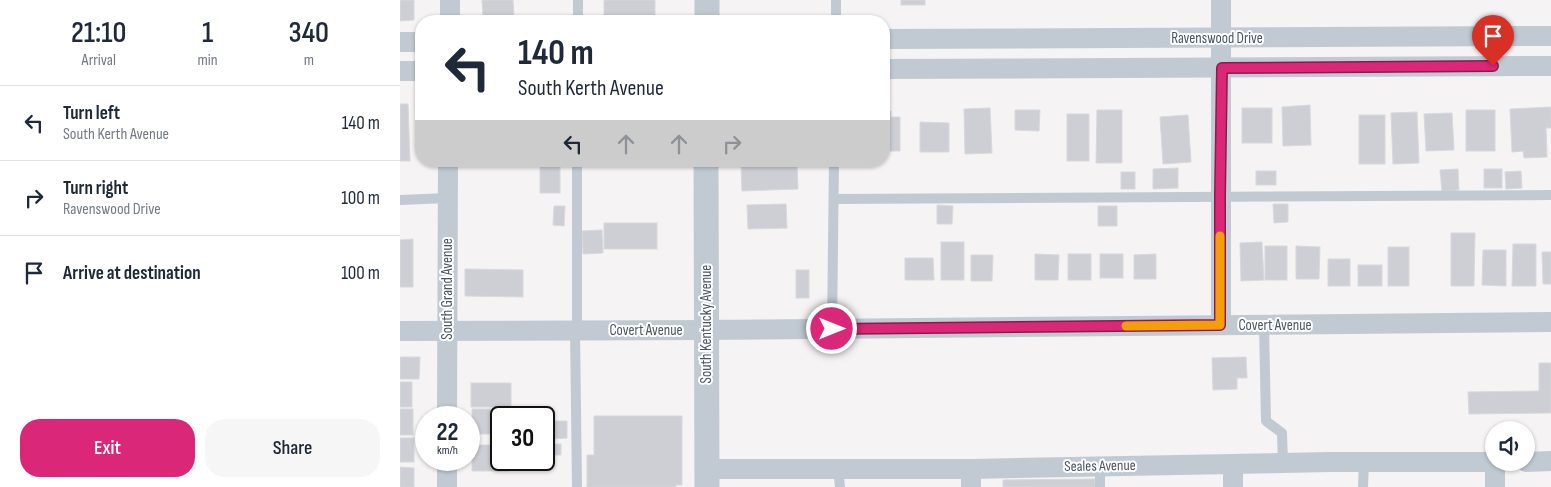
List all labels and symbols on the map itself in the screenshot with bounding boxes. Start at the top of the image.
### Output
pin [1472,15,1514,66]
street label: Ravenswood Drive [1171,29,1263,48]
street label: South Grand Avenue [438,238,457,340]
street label: South Kentucky Avenue [697,265,716,383]
position arrow [805,302,857,354]
street label: Covert Avenue [1238,316,1312,335]
street label: Covert Avenue [609,321,683,340]
speed limit sign: 30 [490,406,555,471]
street label: Seales Avenue [1064,456,1136,476]

